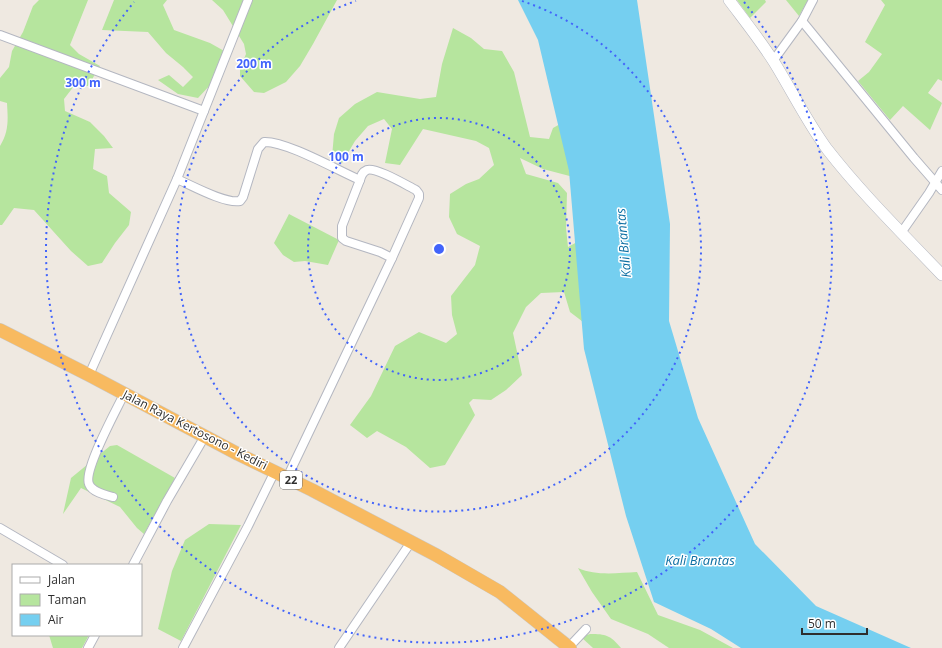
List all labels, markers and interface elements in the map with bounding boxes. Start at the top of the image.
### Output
text: 200 m [236,55,272,72]
text: 300 m [65,74,101,91]
text: 100 m [328,148,364,165]
water label: Kali Brantas [611,207,635,278]
centre of rings [432,242,446,256]
street label: Jalan Raya Kertosono - Kediri [119,385,271,474]
road number: 22 [280,471,302,489]
water label: Kali Brantas [665,551,735,569]
legend [12,564,142,636]
text: Jalan [47,571,75,588]
text: Taman [48,591,86,608]
scale bar [802,610,867,636]
text: Air [48,611,64,628]
text: 50 m [808,615,836,632]

